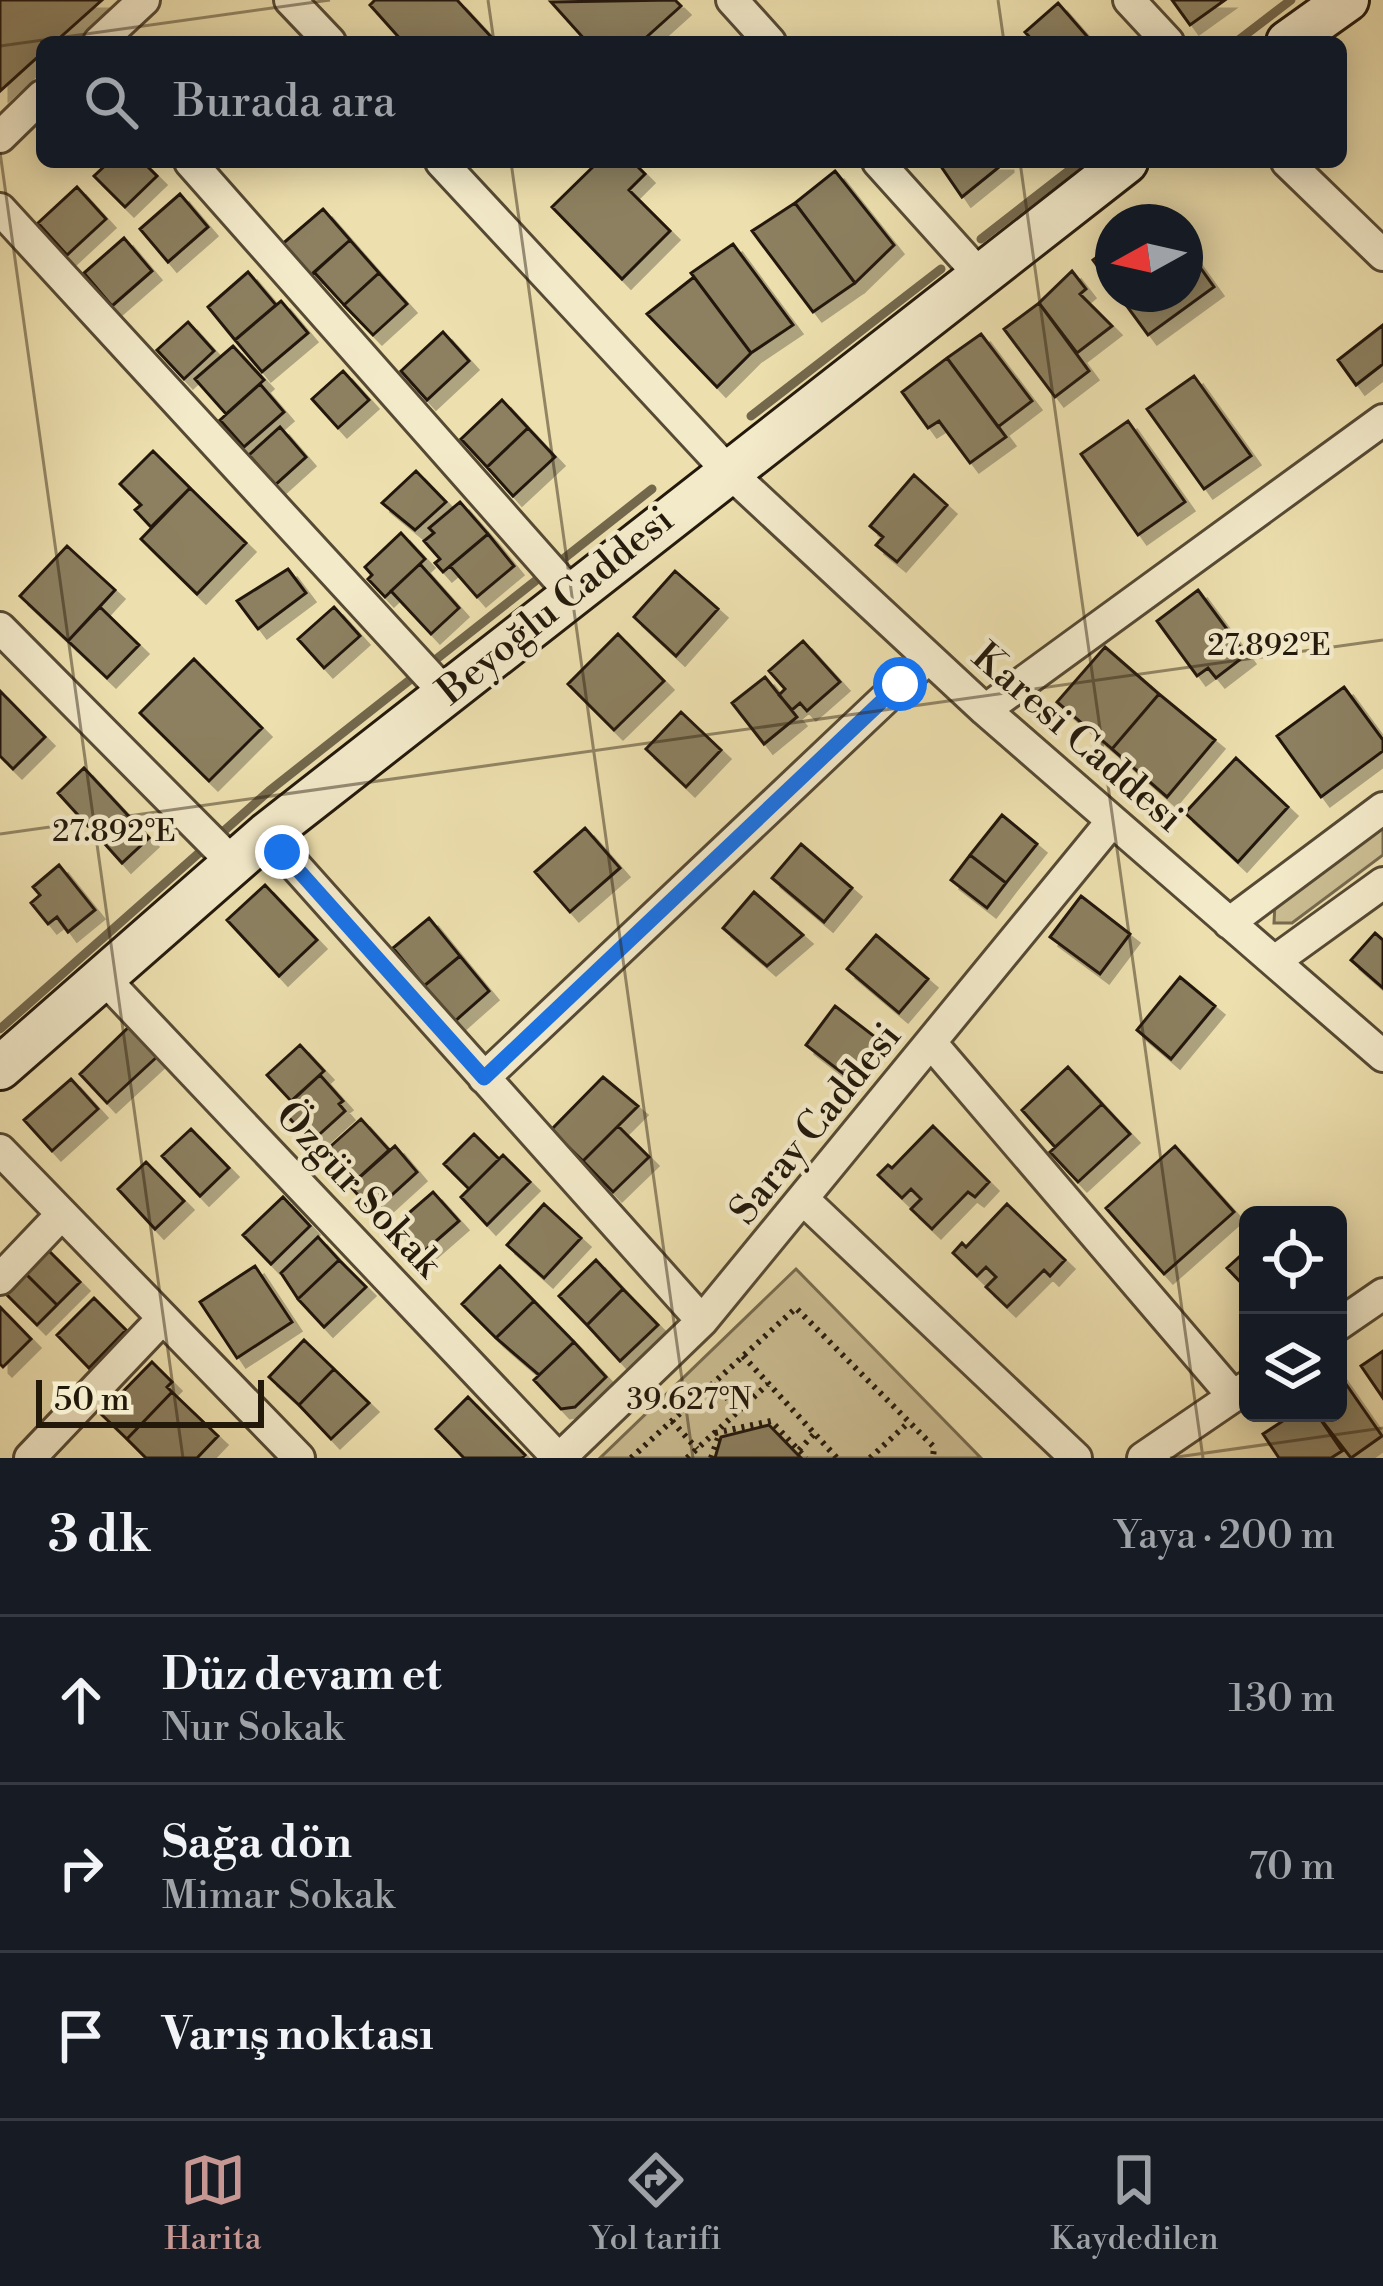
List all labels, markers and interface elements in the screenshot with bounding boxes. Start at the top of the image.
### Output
search box [36,36,1347,168]
icon: search [78,69,144,135]
text: Burada ara [174,74,396,131]
north arrow [1095,204,1203,312]
street label: Beyoğlu Caddesi [427,496,684,717]
text: 27.892°E [1207,627,1331,665]
street label: Karesi Caddesi [961,633,1193,843]
route start [873,657,927,711]
text: 27.892°E [52,813,176,851]
route end [255,825,309,879]
street label: Saray Caddesi [720,1013,912,1235]
street label: Özgür Sokak [264,1091,454,1289]
map controls [1239,1206,1347,1422]
button: locate [1239,1206,1347,1314]
button: layers [1239,1314,1347,1422]
scale bar [36,1374,264,1427]
text: 50 m [54,1380,130,1421]
text: 39.627°N [626,1381,752,1419]
text: 3 dk [48,1504,151,1568]
text: Yaya · 200 m [1115,1512,1335,1561]
text: Düz devam et [162,1647,442,1704]
icon: ahead [48,1667,114,1733]
text: 130 m [1229,1675,1335,1724]
text: Nur Sokak [162,1704,344,1753]
text: Sağa dön [162,1815,352,1872]
icon: right [48,1835,114,1901]
text: 70 m [1248,1843,1335,1892]
text: Mimar Sokak [162,1872,394,1921]
icon: arrive [48,2003,114,2069]
text: Varış noktası [162,2007,434,2064]
tab: Harita [164,2147,262,2260]
tab: Yol tarifi [590,2147,721,2260]
tab: Kaydedilen [1050,2147,1219,2260]

